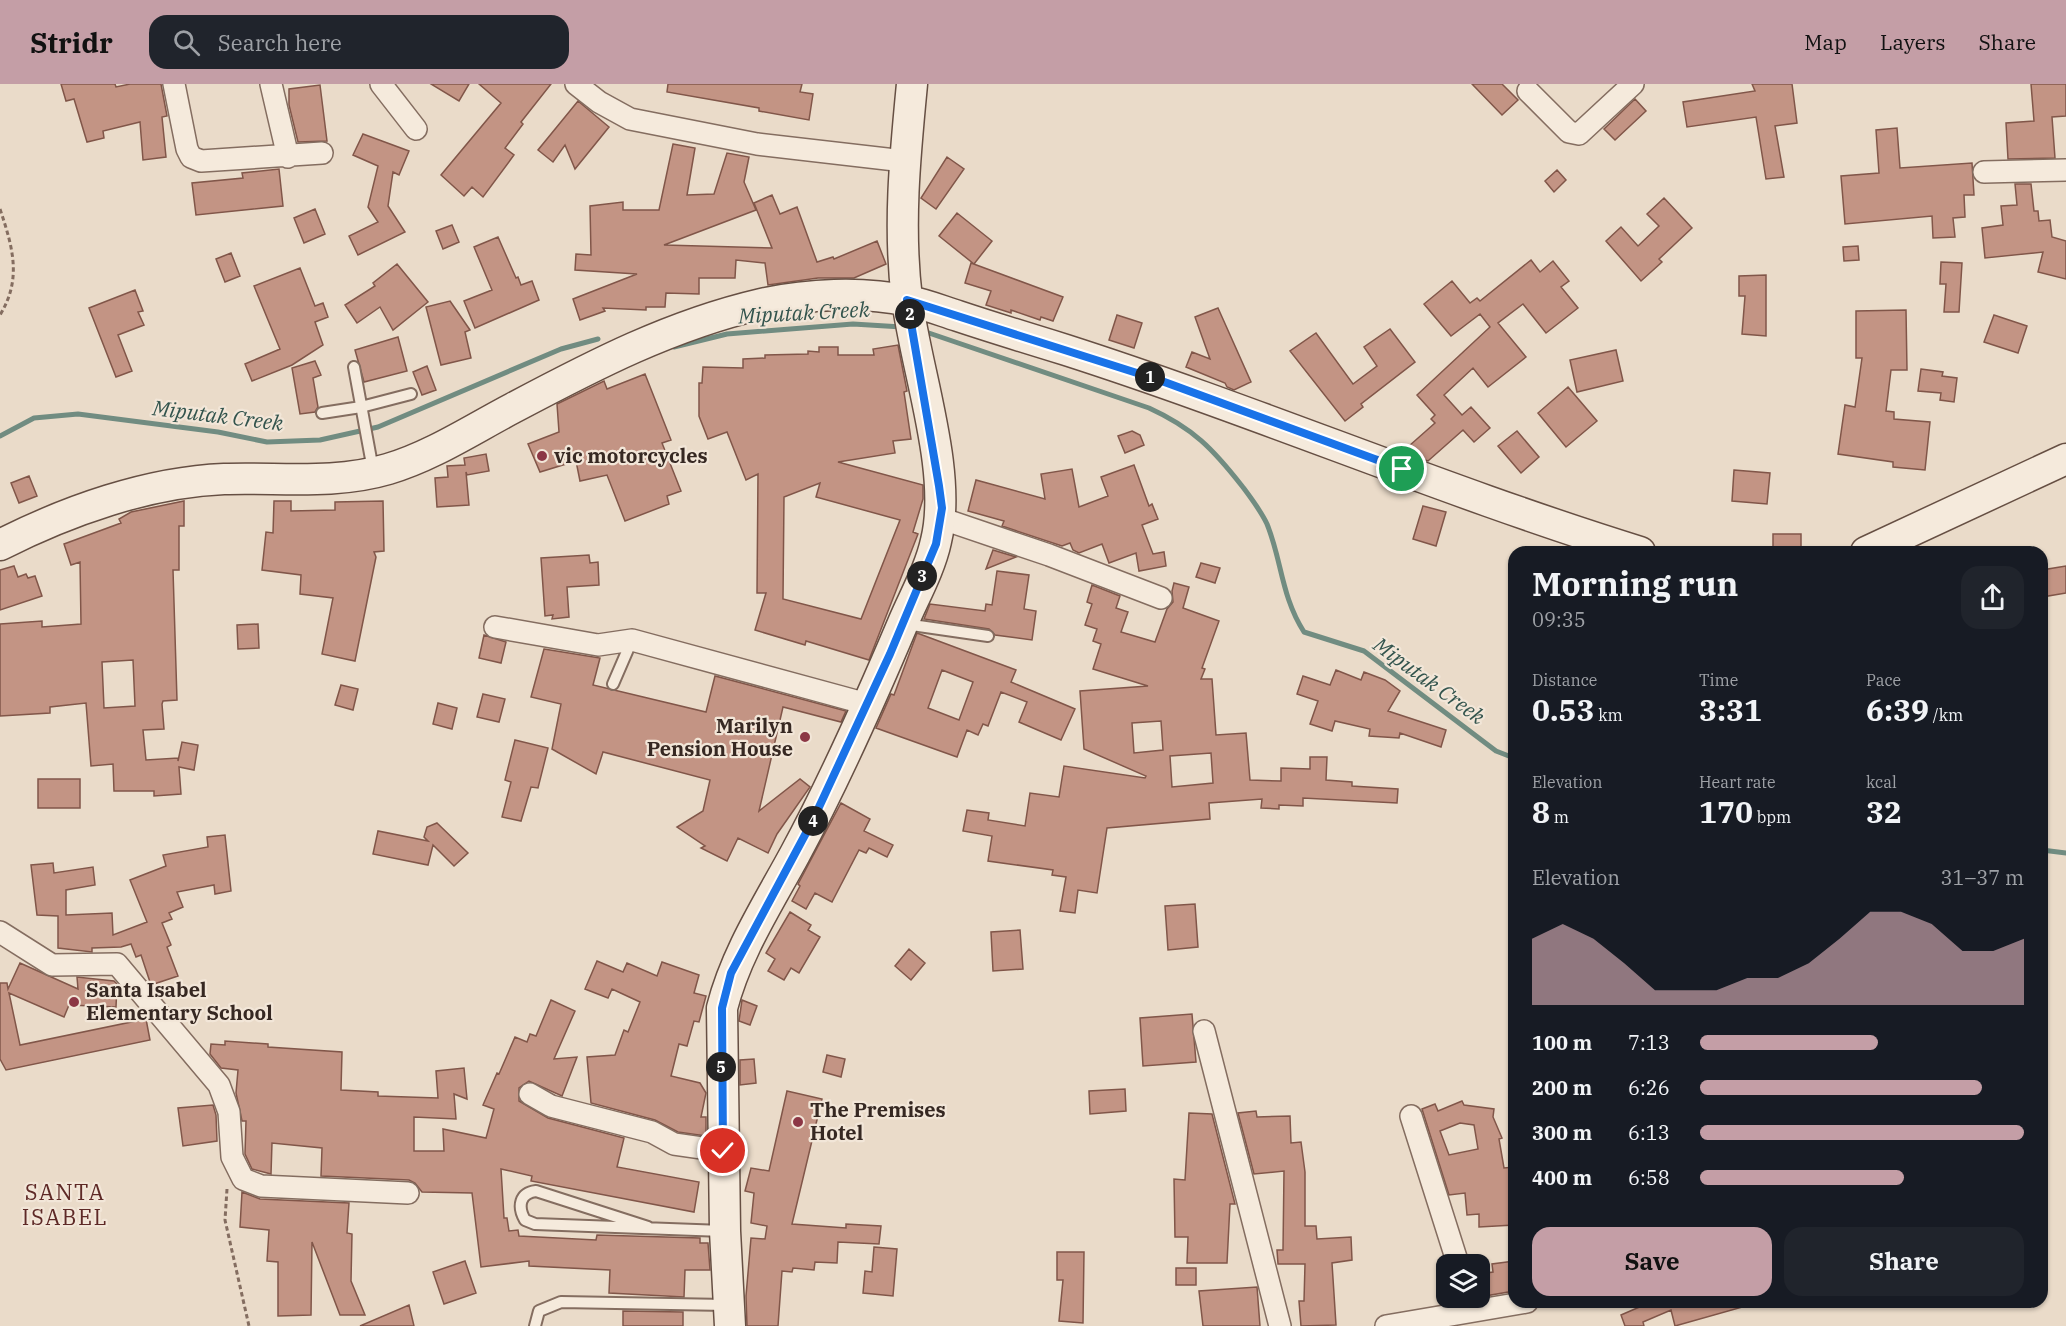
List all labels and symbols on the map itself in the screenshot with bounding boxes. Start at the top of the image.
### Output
water label: Miputak Creek [737,295,871,329]
pin: 2 [895,299,925,329]
pin: 1 [1135,362,1165,392]
water label: Miputak Creek [150,393,286,437]
place label: vic motorcycles [554,442,708,469]
pin [1376,443,1427,494]
marker: vic motorcycles [535,449,549,463]
pin: 3 [907,561,937,591]
water label: Miputak Creek [1367,630,1492,731]
place label: Marilyn Pension House [647,712,793,762]
marker: Marilyn Pension House [798,730,812,744]
pin: 4 [798,806,828,836]
place label: Santa Isabel Elementary School [86,976,273,1026]
marker: Santa Isabel Elementary School [67,995,81,1009]
pin: 5 [706,1052,736,1082]
place label: The Premises Hotel [810,1096,946,1146]
marker: The Premises Hotel [791,1115,805,1129]
pin [697,1125,748,1176]
district label: SANTA ISABEL [22,1177,108,1231]

